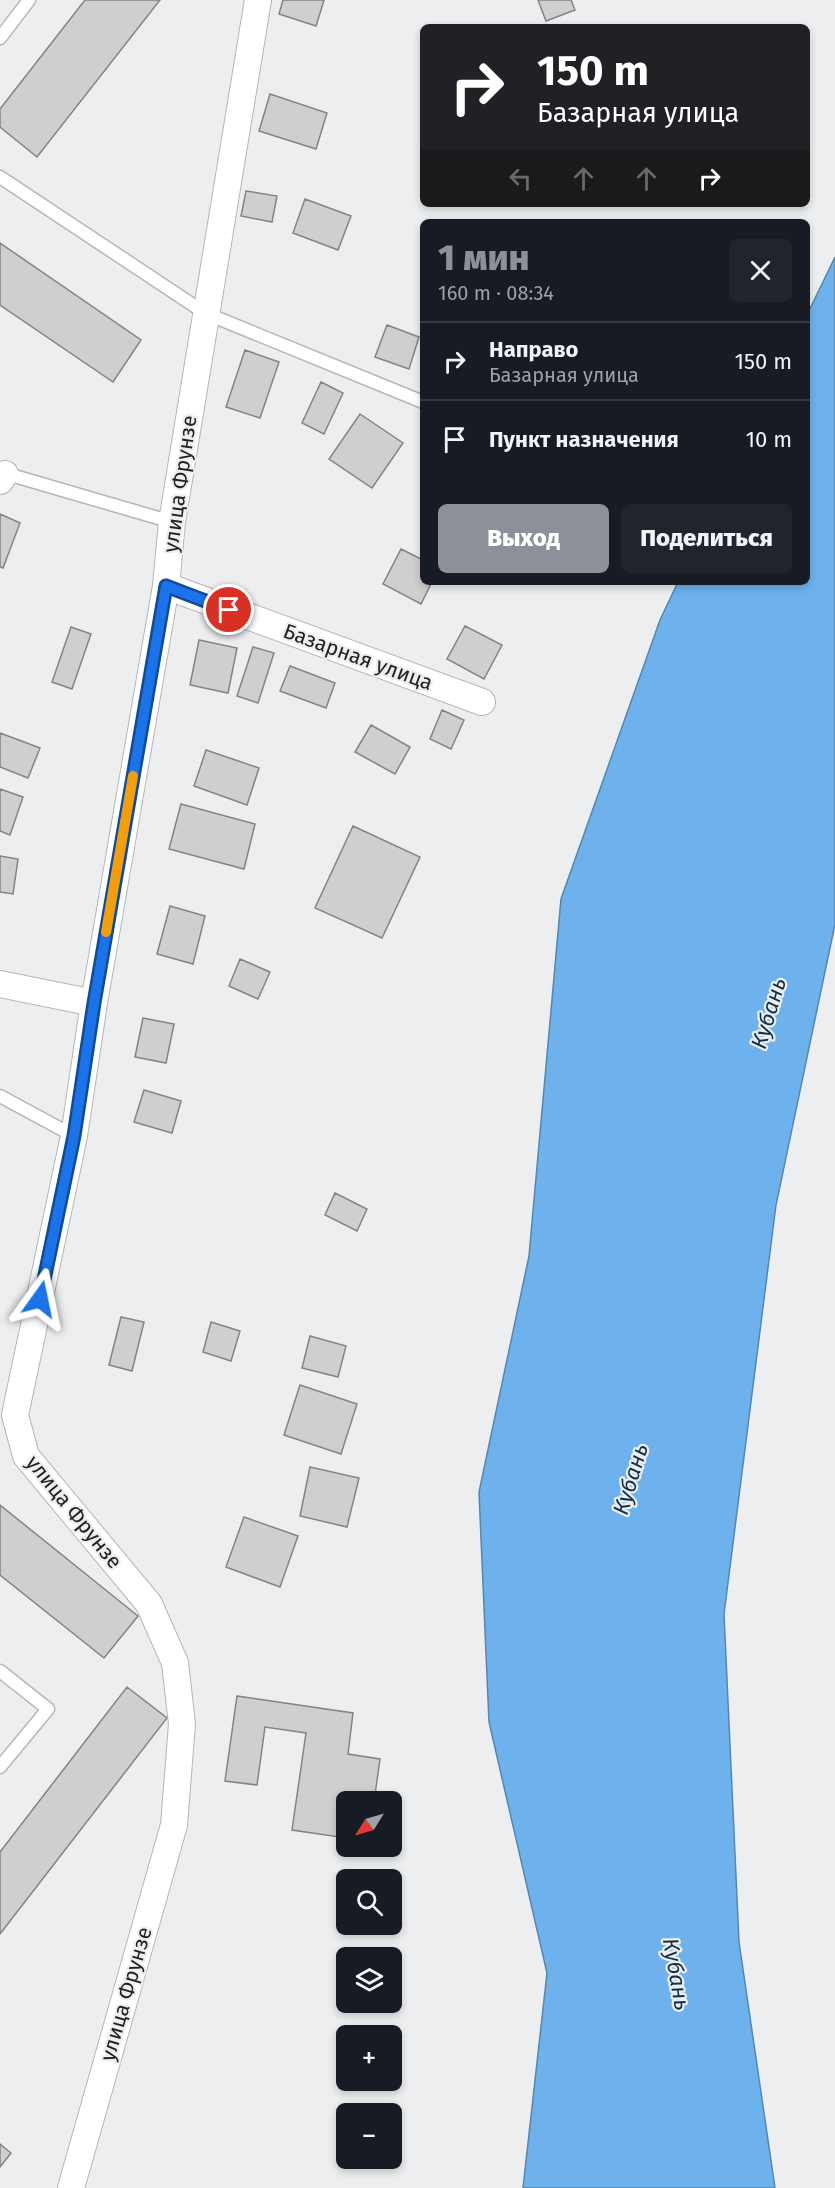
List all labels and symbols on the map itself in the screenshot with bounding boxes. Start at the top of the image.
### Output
street label: улица Фрунзе [158,414,202,554]
pin [203,584,254,635]
street label: Базарная улица [280,618,436,696]
water label: Кубань [745,974,792,1052]
position arrow [8,1267,72,1331]
water label: Кубань [607,1440,654,1518]
street label: улица Фрунзе [20,1450,128,1574]
north arrow [336,1791,402,1857]
street label: улица Фрунзе [94,1924,158,2064]
water label: Кубань [657,1936,696,2012]

